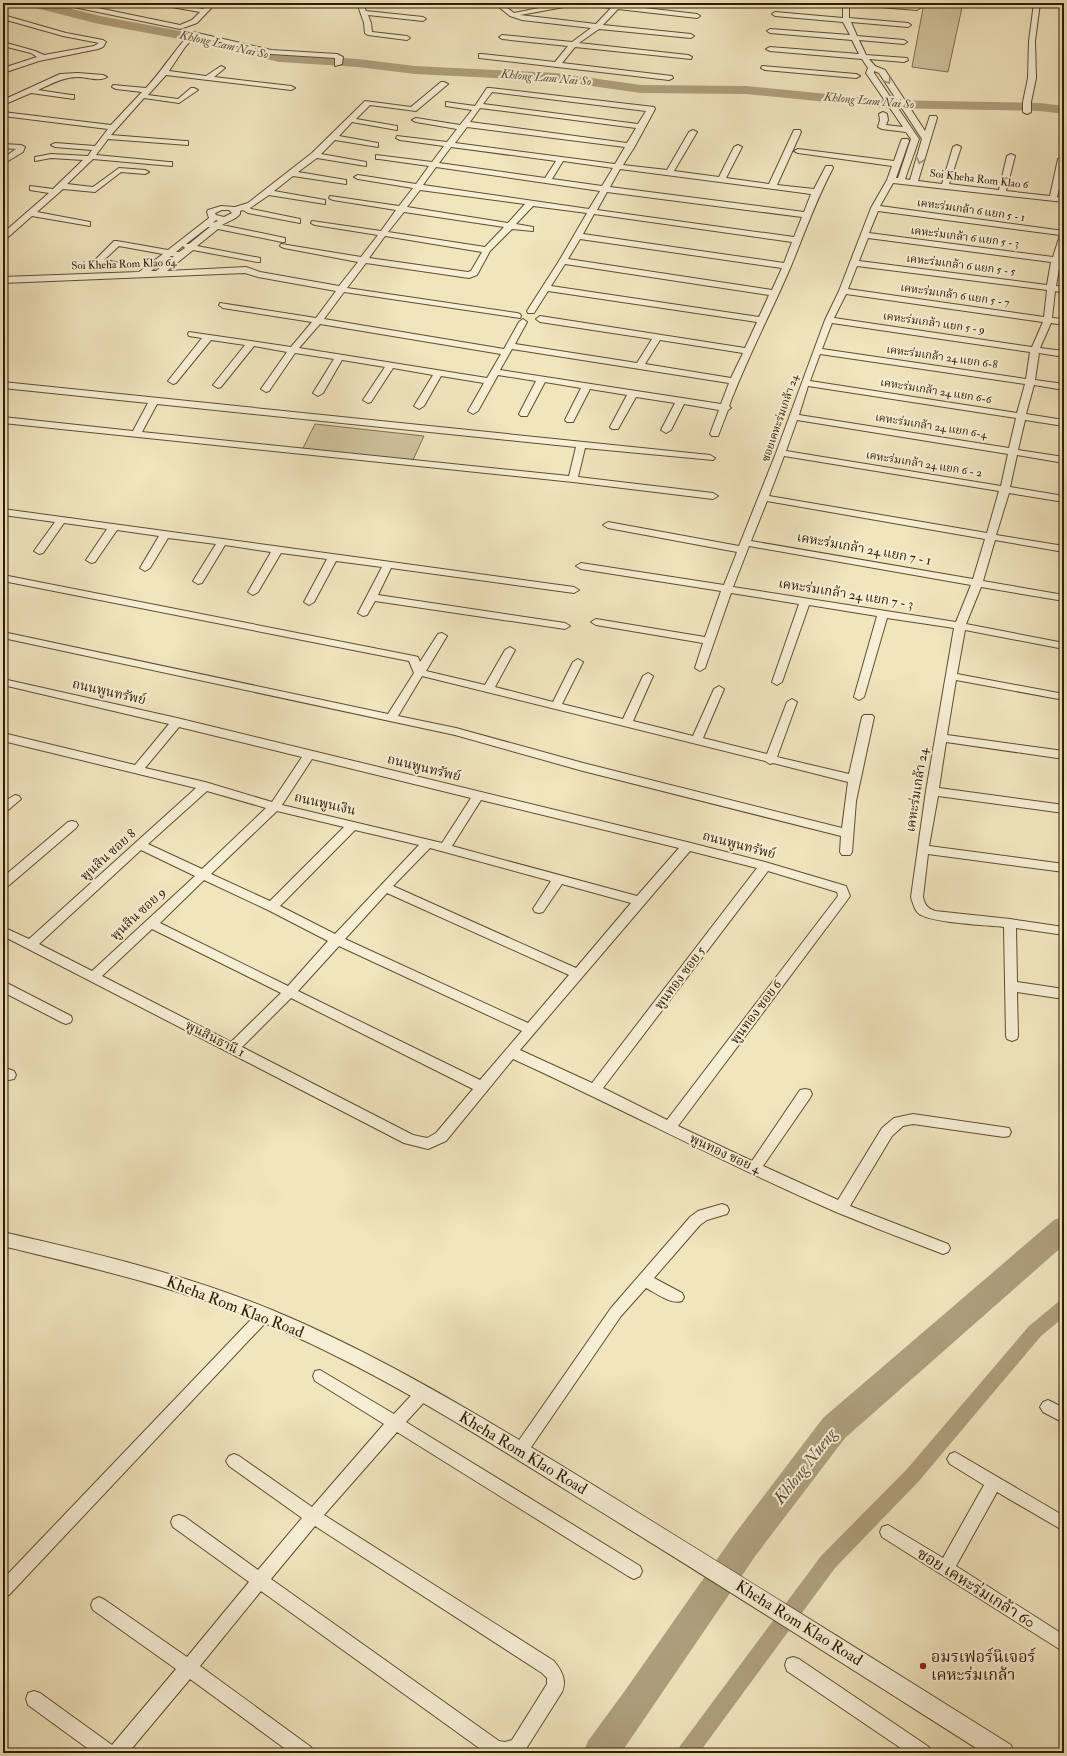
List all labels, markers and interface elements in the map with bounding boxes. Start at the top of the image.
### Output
water label: Khlong Lam Nai So [177,27,270,63]
water label: Khlong Lam Nai So [499,66,592,89]
one-way arrow [883,77,891,84]
water label: Khlong Lam Nai So [822,89,915,112]
one-way arrow [916,157,925,164]
street label: Soi Kheha Rom Klao 6 [929,166,1031,192]
street label: เคหะร่มเกล้า 6 แยก 5 - 1 [916,196,1026,224]
street label: เคหะร่มเกล้า 6 แยก 5 - 3 [910,224,1020,250]
street label: เคหะร่มเกล้า 6 แยก 5 - 5 [906,252,1016,278]
street label: Soi Kheha Rom Klao 64 [71,256,178,272]
street label: เคหะร่มเกล้า 6 แยก 5 - 7 [900,281,1010,309]
street label: เคหะร่มเกล้า แยก 5 - 9 [882,309,986,337]
street label: เคหะร่มเกล้า 24 แยก 6-8 [886,343,998,371]
street label: ซอยเคหะร่มเกล้า 24 [759,372,801,463]
street label: เคหะร่มเกล้า 24 แยก 6-6 [879,376,994,406]
street label: เคหะร่มเกล้า 24 แยก 6-4 [874,411,989,441]
street label: เคหะร่มเกล้า 24 แยก 6 - 2 [865,448,983,480]
street label: เคหะร่มเกล้า 24 แยก 7 - 1 [796,529,933,569]
street label: เคหะร่มเกล้า 24 แยก 7 - 3 [777,575,915,613]
street label: ถนนพูนทรัพย์ [71,676,147,708]
street label: เคหะร่มเกล้า 24 [902,746,932,833]
street label: ถนนพูนทรัพย์ [386,751,462,785]
street label: ถนนพูนเงิน [293,789,358,819]
street label: พูนสิน ซอย 8 [77,826,139,884]
street label: ถนนพูนทรัพย์ [701,828,777,862]
street label: พูนสิน ซอย 9 [107,884,169,944]
street label: พูนทอง ซอย 5 [651,943,709,1013]
street label: พูนทอง ซอย 6 [727,976,786,1047]
street label: พูนสินธานี 1 [183,1017,248,1061]
street label: พูนทอง ซอย 4 [687,1131,764,1178]
street label: Kheha Rom Klao Road [163,1272,307,1342]
street label: Kheha Rom Klao Road [455,1407,591,1499]
water label: Khlong Nueng [768,1423,841,1509]
street label: ซอย เคหะร่มเกล้า 60 [913,1543,1039,1633]
street label: Kheha Rom Klao Road [732,1576,866,1670]
place label: อมรเฟอร์นิเจอร์ เคหะร่มเกล้า [931,1647,1036,1685]
marker: อมรเฟอร์นิเจอร์ เคหะร่มเกล้า [918,1661,928,1671]

